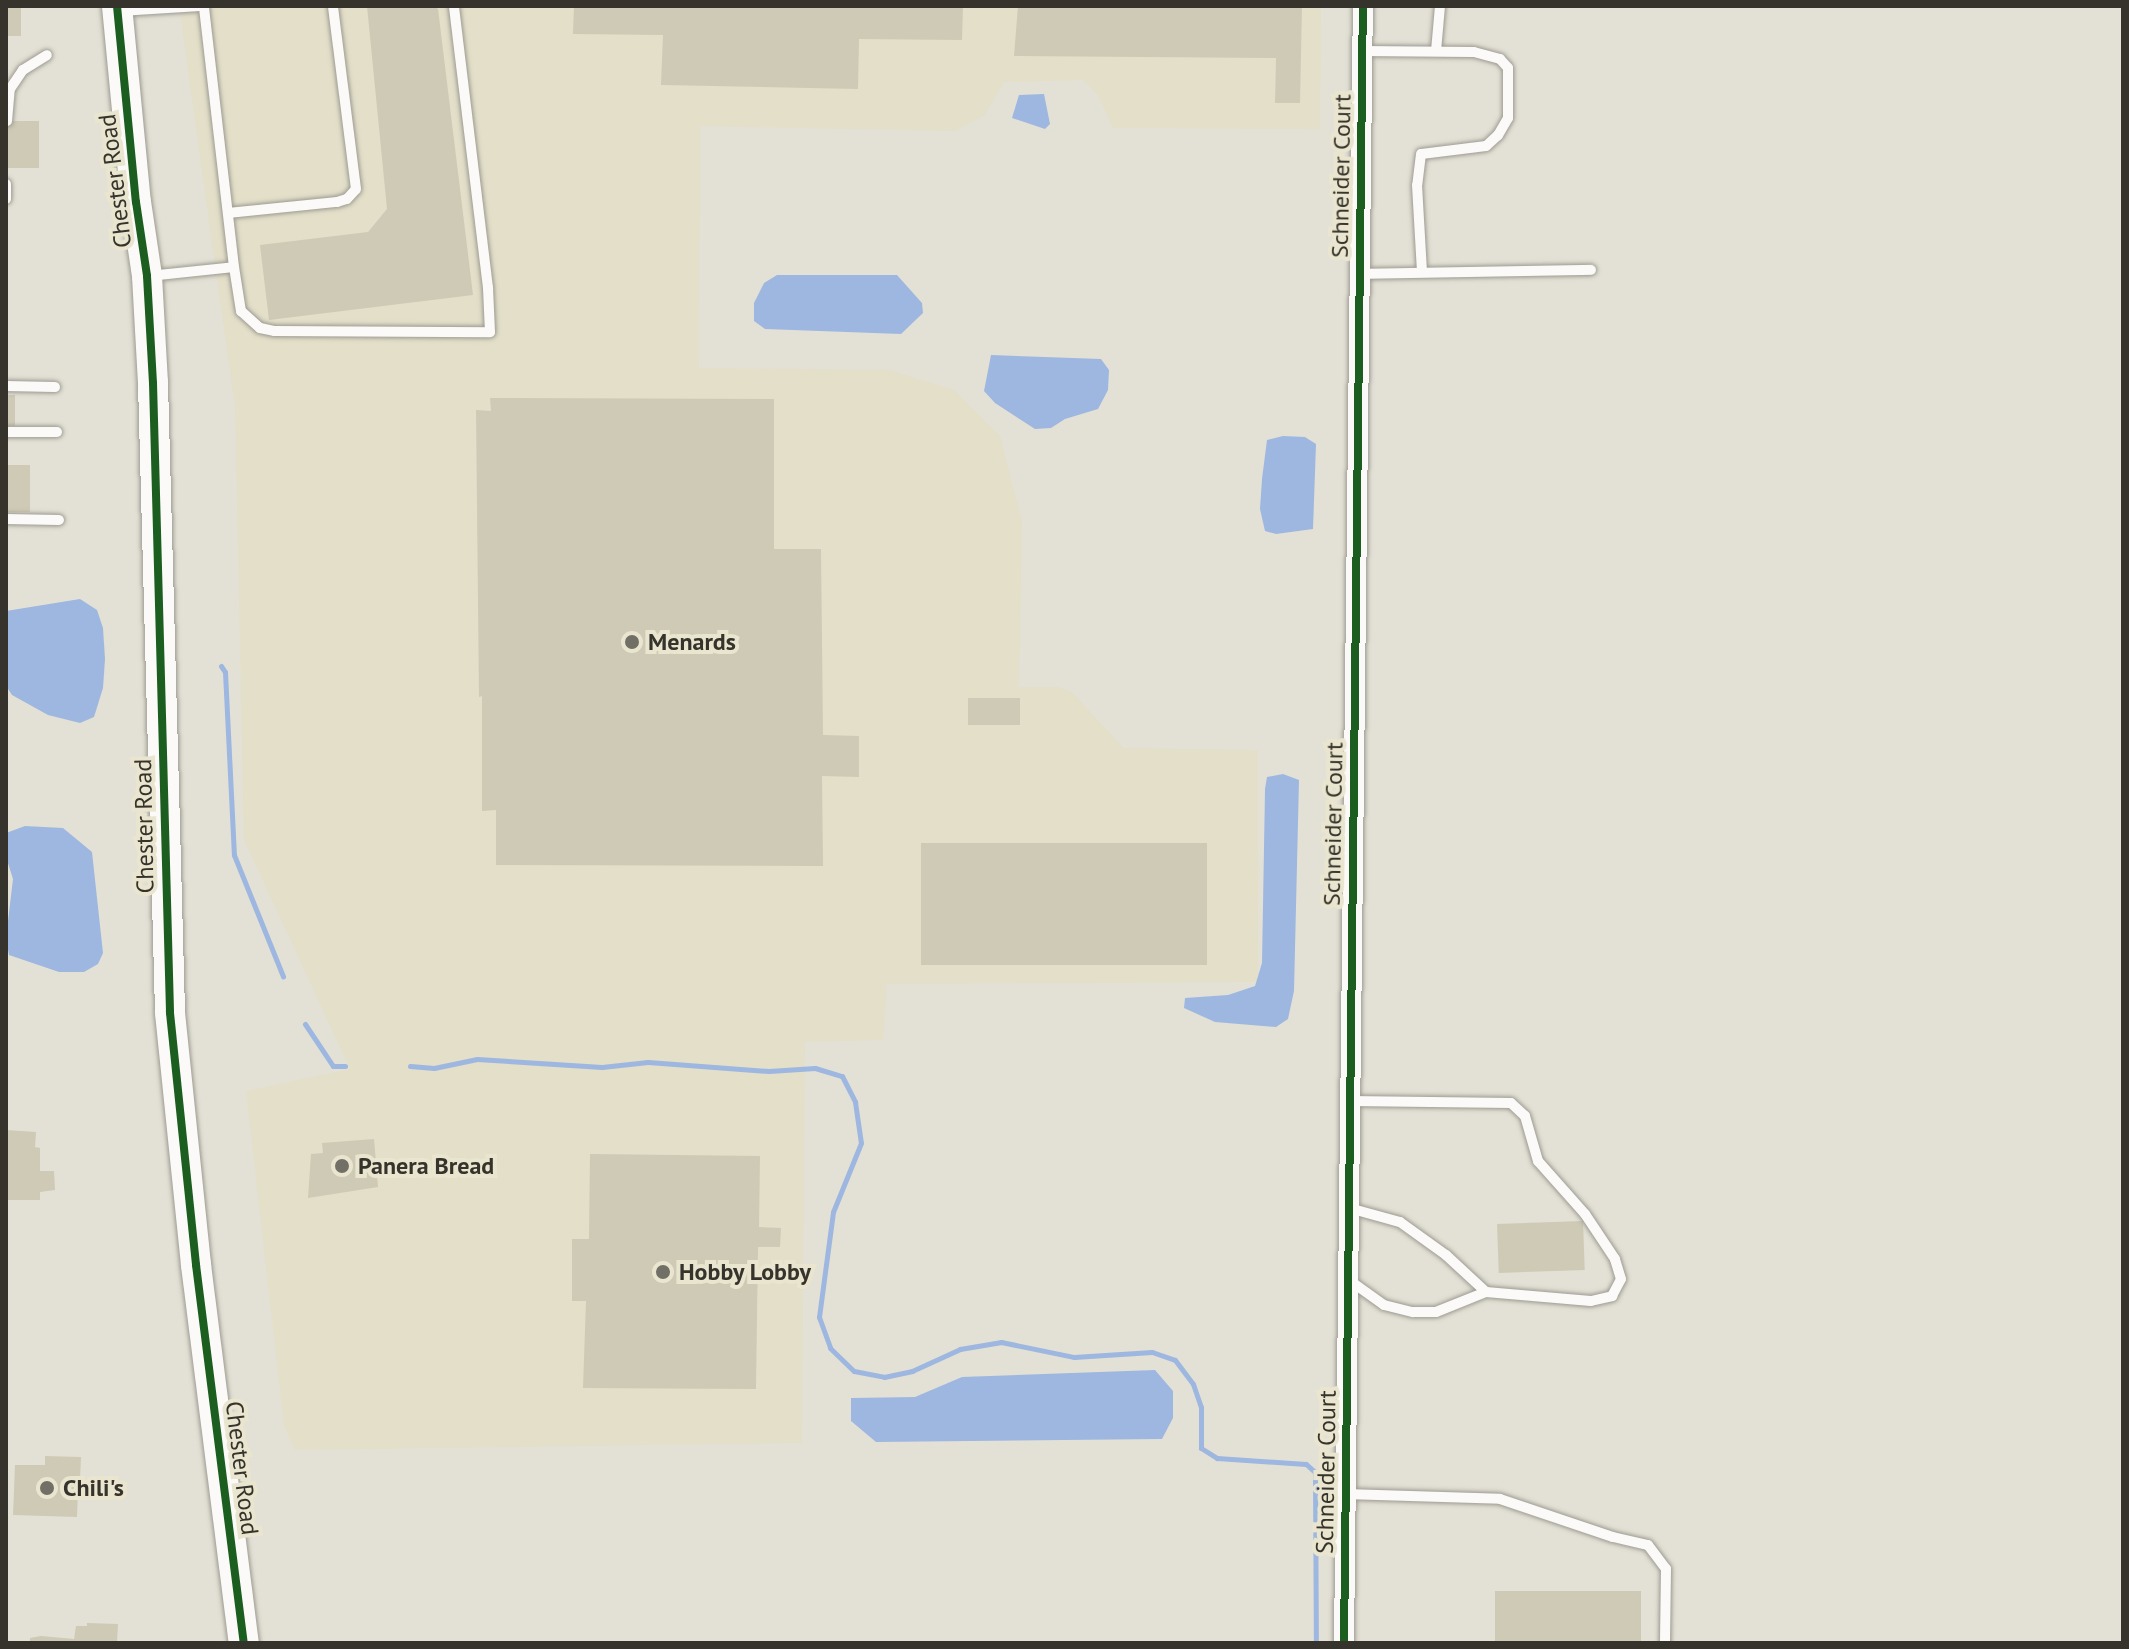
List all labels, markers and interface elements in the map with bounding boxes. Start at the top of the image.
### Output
street label: Schneider Court [1325,94,1357,258]
street label: Chester Road [93,112,137,250]
place label: Menards [648,628,736,656]
marker: Menards [623,633,641,651]
street label: Schneider Court [1317,742,1349,906]
street label: Chester Road [128,758,160,894]
place label: Panera Bread [358,1152,494,1180]
marker: Panera Bread [333,1157,351,1175]
place label: Hobby Lobby [679,1258,812,1286]
marker: Hobby Lobby [654,1263,672,1281]
street label: Schneider Court [1310,1390,1342,1554]
street label: Chester Road [220,1399,264,1537]
place label: Chili's [63,1474,124,1502]
marker: Chili's [38,1479,56,1497]

